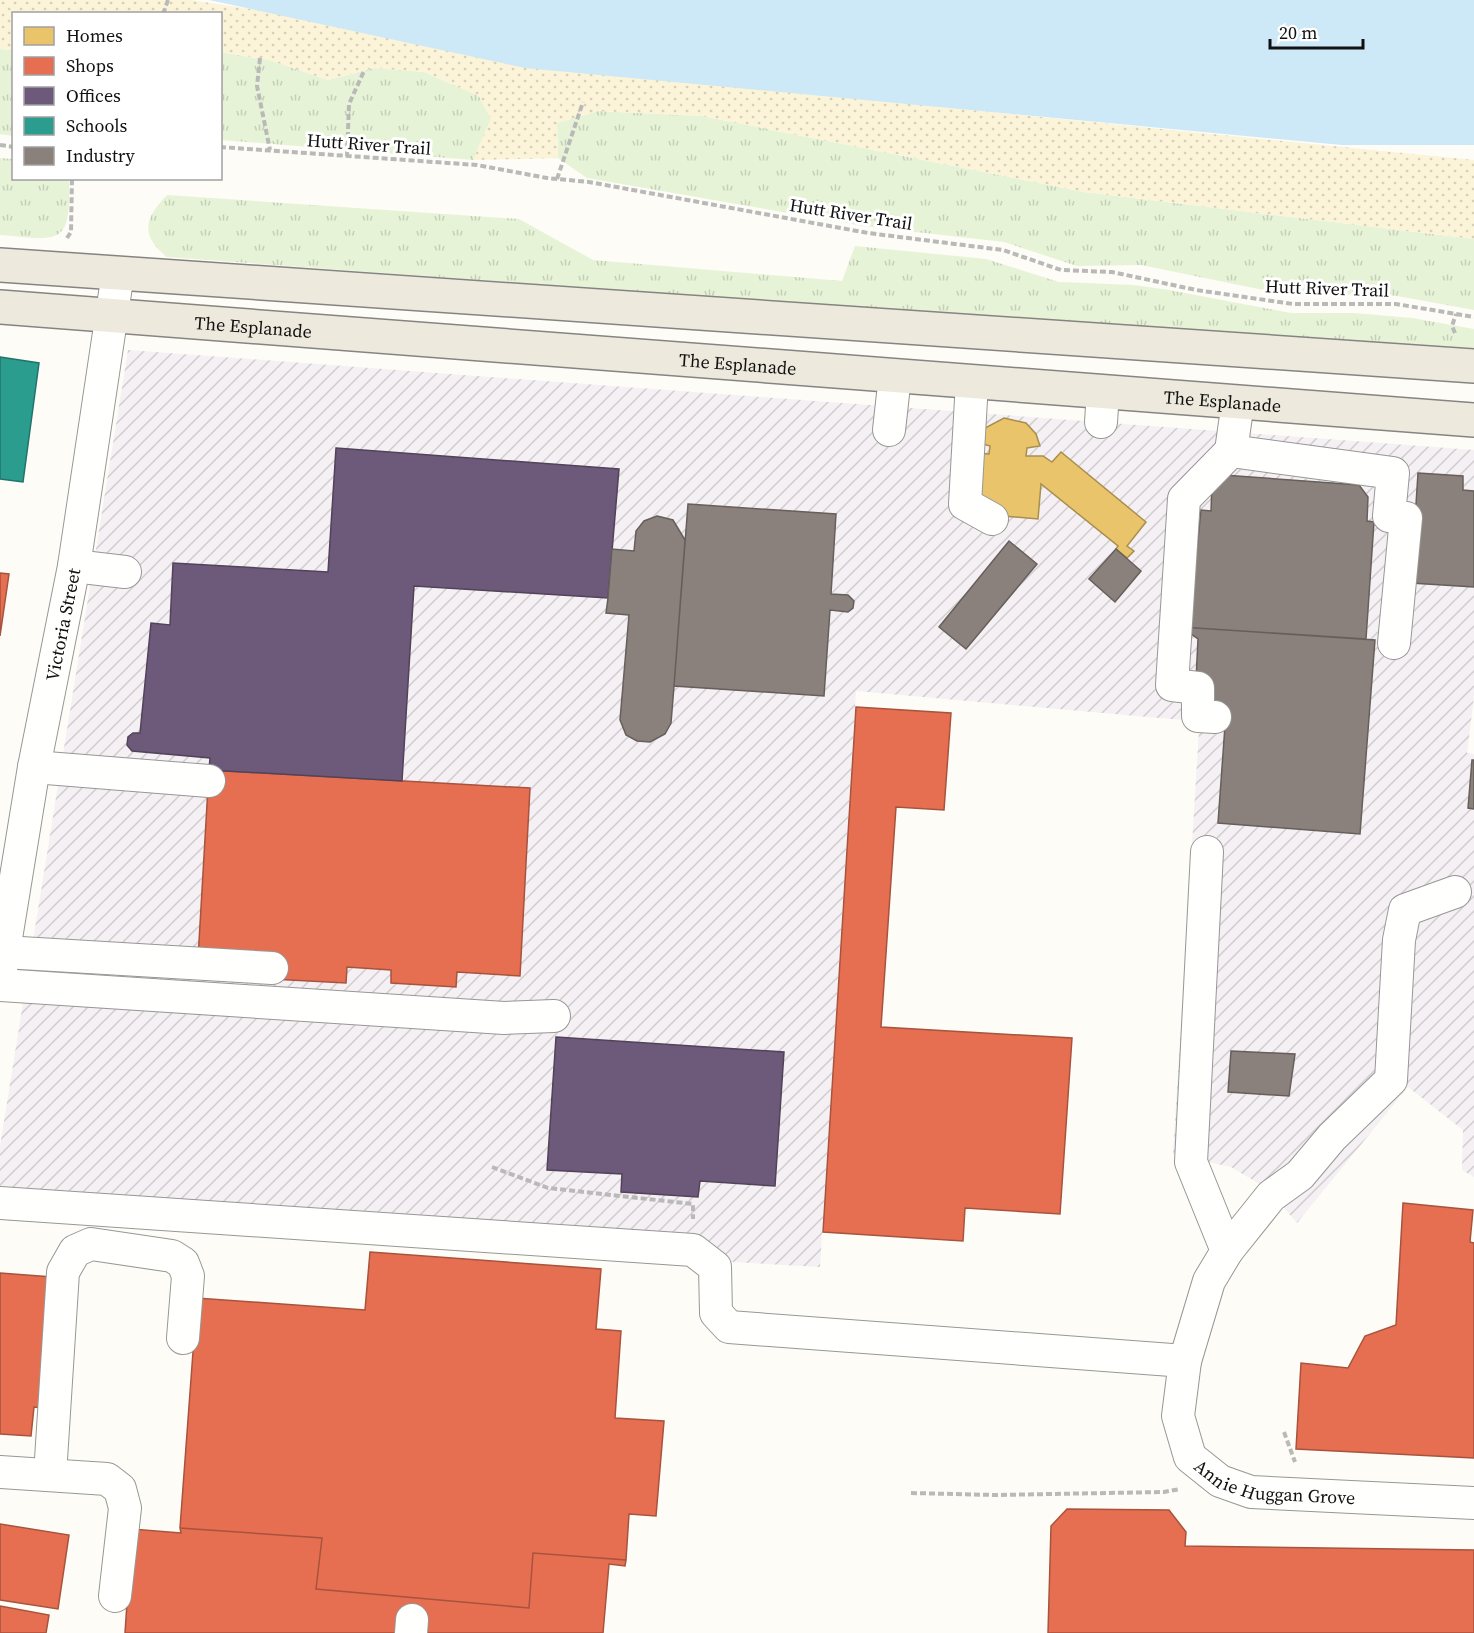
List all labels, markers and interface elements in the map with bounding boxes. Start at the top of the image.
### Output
legend [12,12,222,180]
scale bar [1270,12,1363,50]
text: 20 m [1279,20,1317,45]
text: Homes [66,23,123,48]
text: Shops [66,53,114,78]
text: Offices [66,83,121,108]
text: Schools [66,113,128,138]
street label: Hutt River Trail [306,127,432,161]
text: Industry [66,143,136,168]
street label: Hutt River Trail [788,192,914,236]
street label: Hutt River Trail [1265,273,1389,303]
street label: The Esplanade [194,309,313,343]
street label: The Esplanade [678,347,797,381]
street label: The Esplanade [1163,384,1282,418]
street label: Victoria Street [39,566,86,683]
street label: Annie Huggan Grove [1189,1453,1356,1510]

